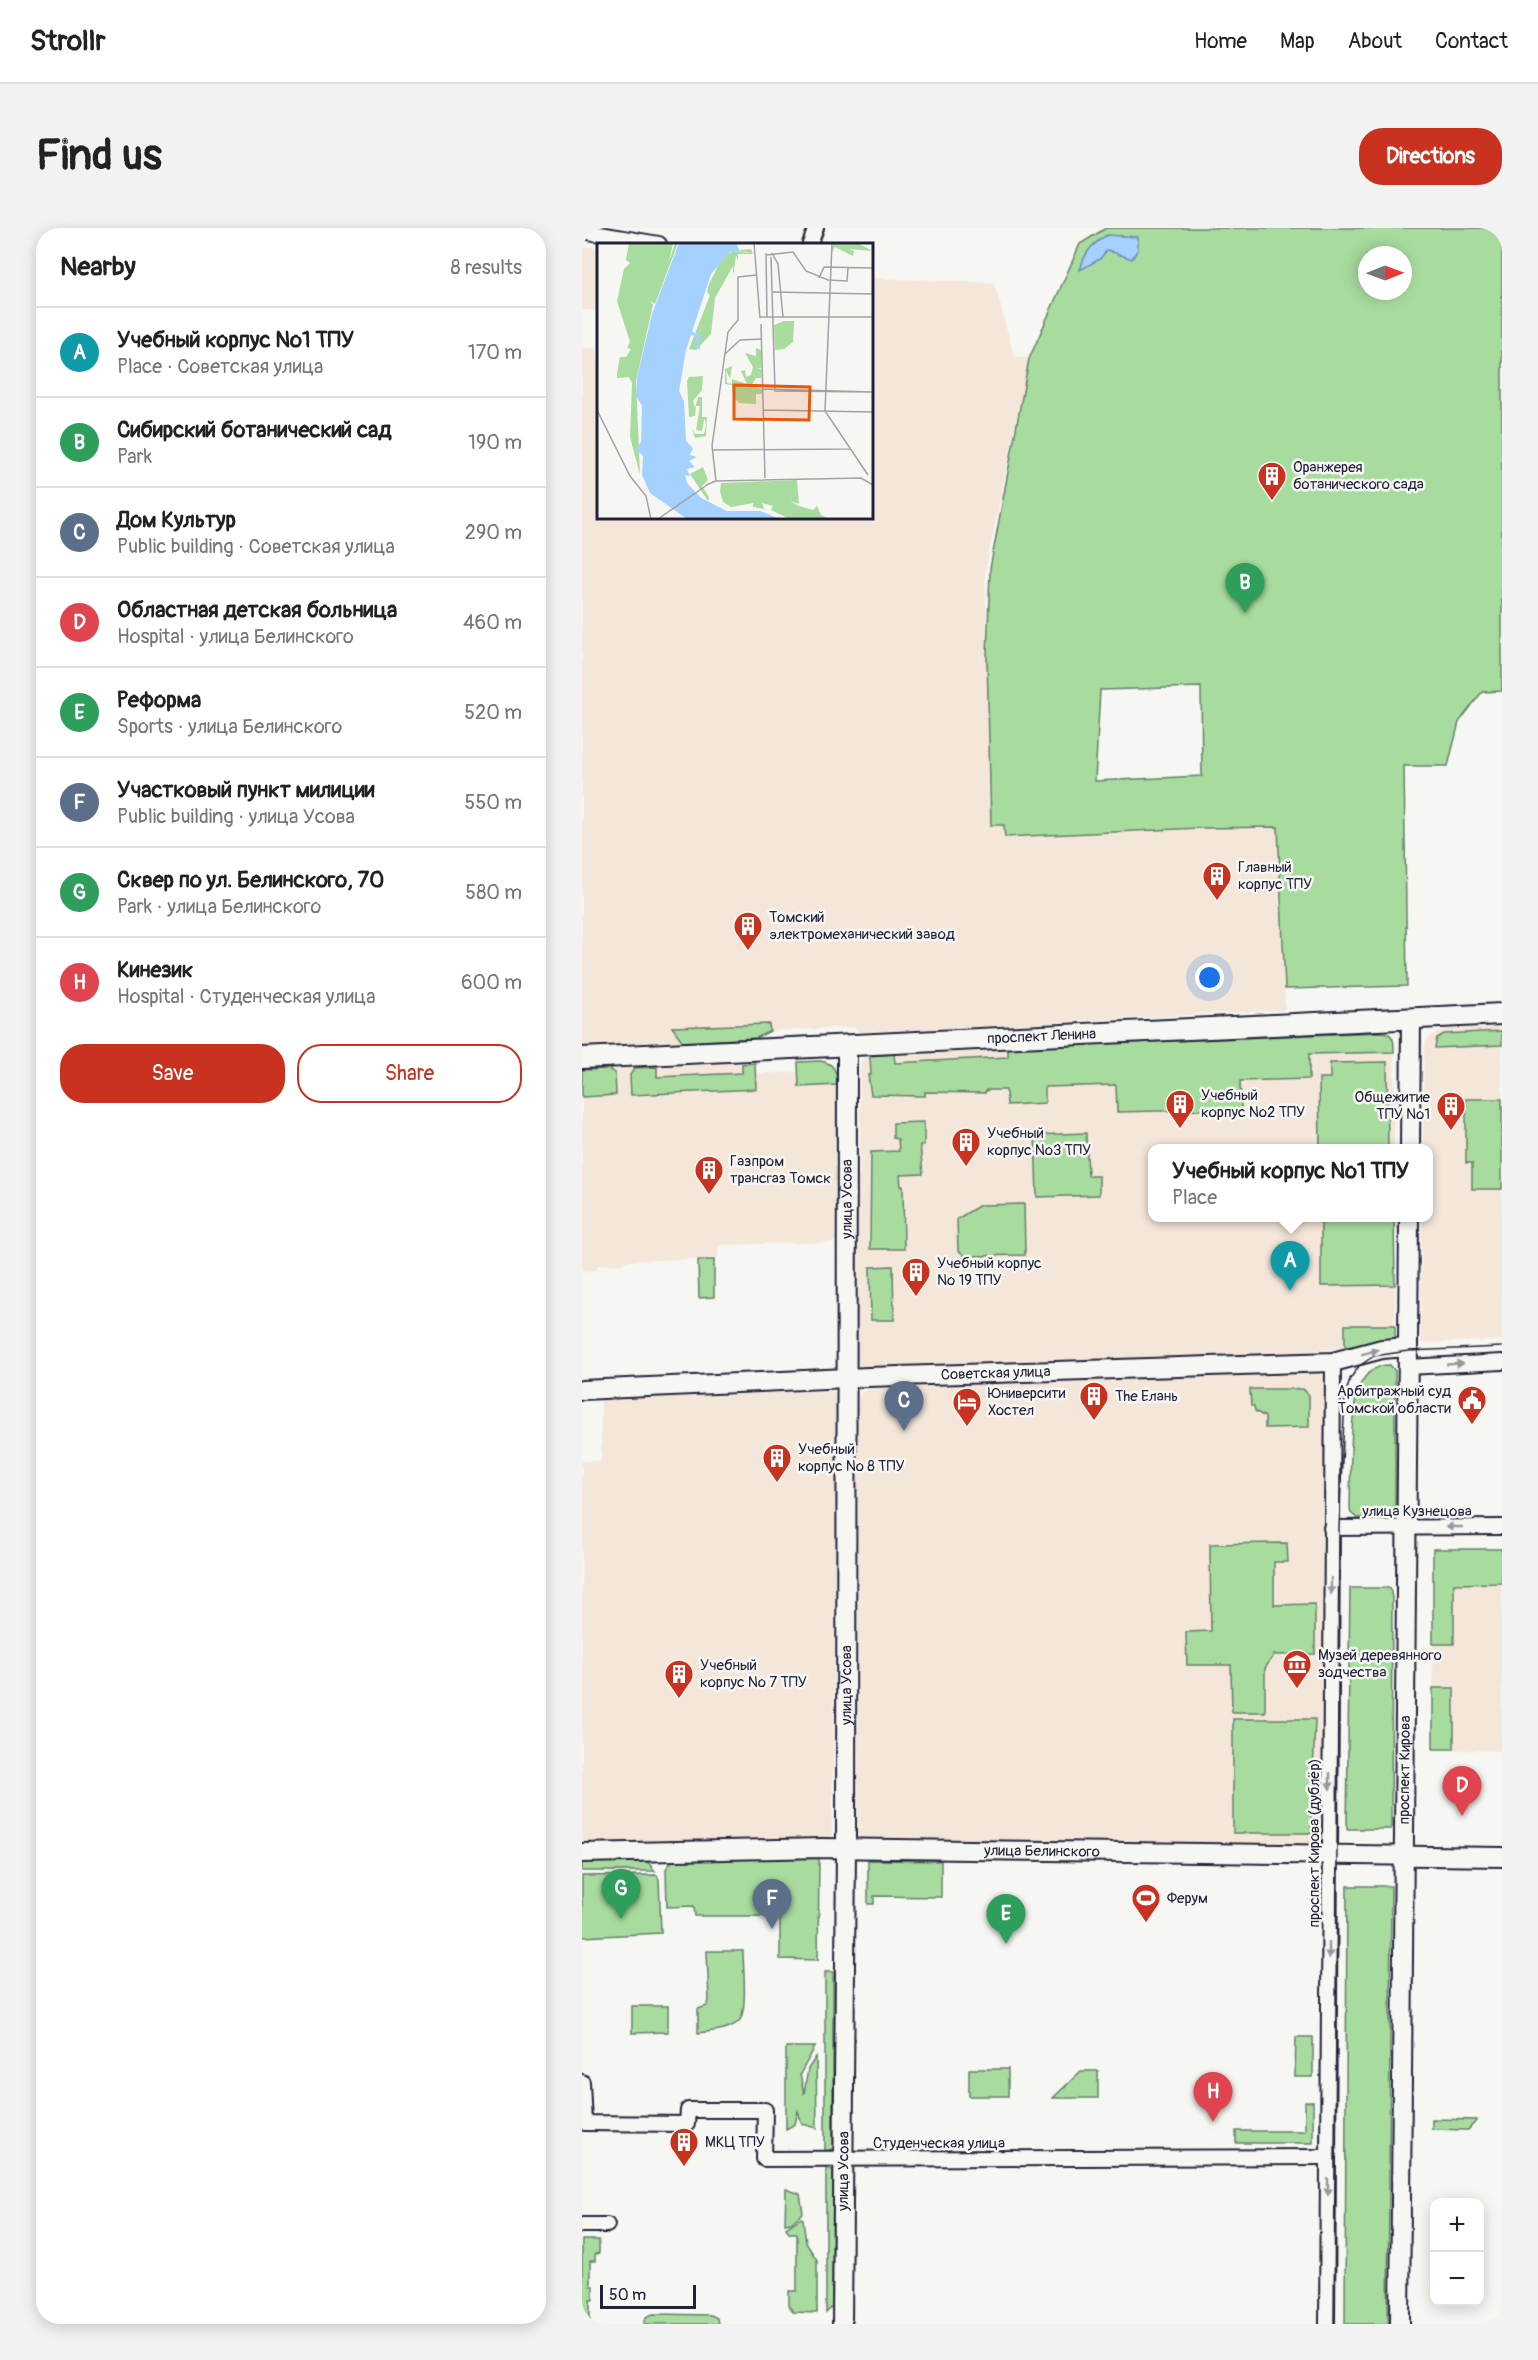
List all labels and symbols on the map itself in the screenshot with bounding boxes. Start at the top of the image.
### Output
inset map [597,243,873,519]
north arrow [1358,246,1412,300]
place label: Оранжерея ботанического сада [1293,458,1424,494]
building icon: Оранжерея ботанического сада [1256,460,1288,502]
pin: B [1226,564,1264,613]
place label: Главный корпус ТПУ [1238,858,1312,894]
building icon: Главный корпус ТПУ [1201,860,1233,902]
place label: Томский электромеханический завод [769,908,955,944]
building icon: Томский электромеханический завод [732,910,764,952]
your location [1195,963,1224,992]
street label: проспект Ленина [987,1024,1096,1049]
place label: Учебный корпус №2 ТПУ [1201,1086,1305,1122]
building icon: Учебный корпус №2 ТПУ [1164,1088,1196,1130]
place label: Общежитие ТПУ №1 [1354,1088,1431,1124]
building icon: Общежитие ТПУ №1 [1435,1090,1467,1132]
place label: Учебный корпус №3 ТПУ [987,1124,1091,1160]
building icon: Учебный корпус №3 ТПУ [950,1126,982,1168]
place label: Газпром трансгаз Томск [730,1152,831,1188]
building icon: Газпром трансгаз Томск [693,1154,725,1196]
street label: улица Усова [838,1159,857,1240]
pin: A [1270,1242,1310,1291]
place label: Учебный корпус № 19 ТПУ [937,1254,1042,1290]
building icon: Учебный корпус № 19 ТПУ [900,1256,932,1298]
one-way arrow [1361,1347,1379,1356]
one-way arrow [1446,1360,1465,1369]
street label: Советская улица [941,1362,1051,1385]
building icon: The Елань [1078,1380,1110,1422]
pin: C [884,1382,924,1431]
place label: Арбитражный суд Томской области [1337,1382,1451,1418]
place label: Юниверсити Хостел [988,1384,1066,1420]
public building icon: Арбитражный суд Томской области [1456,1384,1488,1426]
hotel icon: Юниверсити Хостел [951,1386,983,1428]
place label: The Елань [1115,1387,1178,1406]
place label: Учебный корпус № 8 ТПУ [798,1440,904,1476]
building icon: Учебный корпус № 8 ТПУ [761,1442,793,1484]
street label: улица Кузнецова [1361,1502,1472,1521]
one-way arrow [1445,1522,1464,1532]
one-way arrow [1326,1577,1336,1596]
street label: улица Усова [837,1645,856,1726]
place label: Музей деревянного зодчества [1318,1646,1442,1682]
museum icon: Музей деревянного зодчества [1281,1648,1313,1690]
place label: Учебный корпус № 7 ТПУ [700,1656,807,1692]
building icon: Учебный корпус № 7 ТПУ [663,1658,695,1700]
street label: проспект Кирова [1395,1716,1415,1825]
street label: проспект Кирова (дублёр) [1305,1758,1324,1928]
pin: D [1442,1766,1482,1816]
one-way arrow [1325,1772,1335,1791]
street label: улица Белинского [983,1841,1100,1862]
pin: G [602,1870,640,1919]
pin: F [752,1880,792,1929]
sports icon: Ферум [1130,1882,1162,1924]
place label: Ферум [1167,1889,1208,1908]
pin: E [986,1894,1026,1944]
one-way arrow [1325,1940,1334,1959]
pin: H [1194,2072,1232,2122]
building icon: МКЦ ТПУ [668,2126,700,2168]
street label: улица Усова [834,2131,854,2212]
place label: МКЦ ТПУ [705,2133,765,2152]
street label: Студенческая улица [873,2134,1005,2153]
one-way arrow [1323,2177,1333,2196]
scale bar [600,2282,696,2310]

